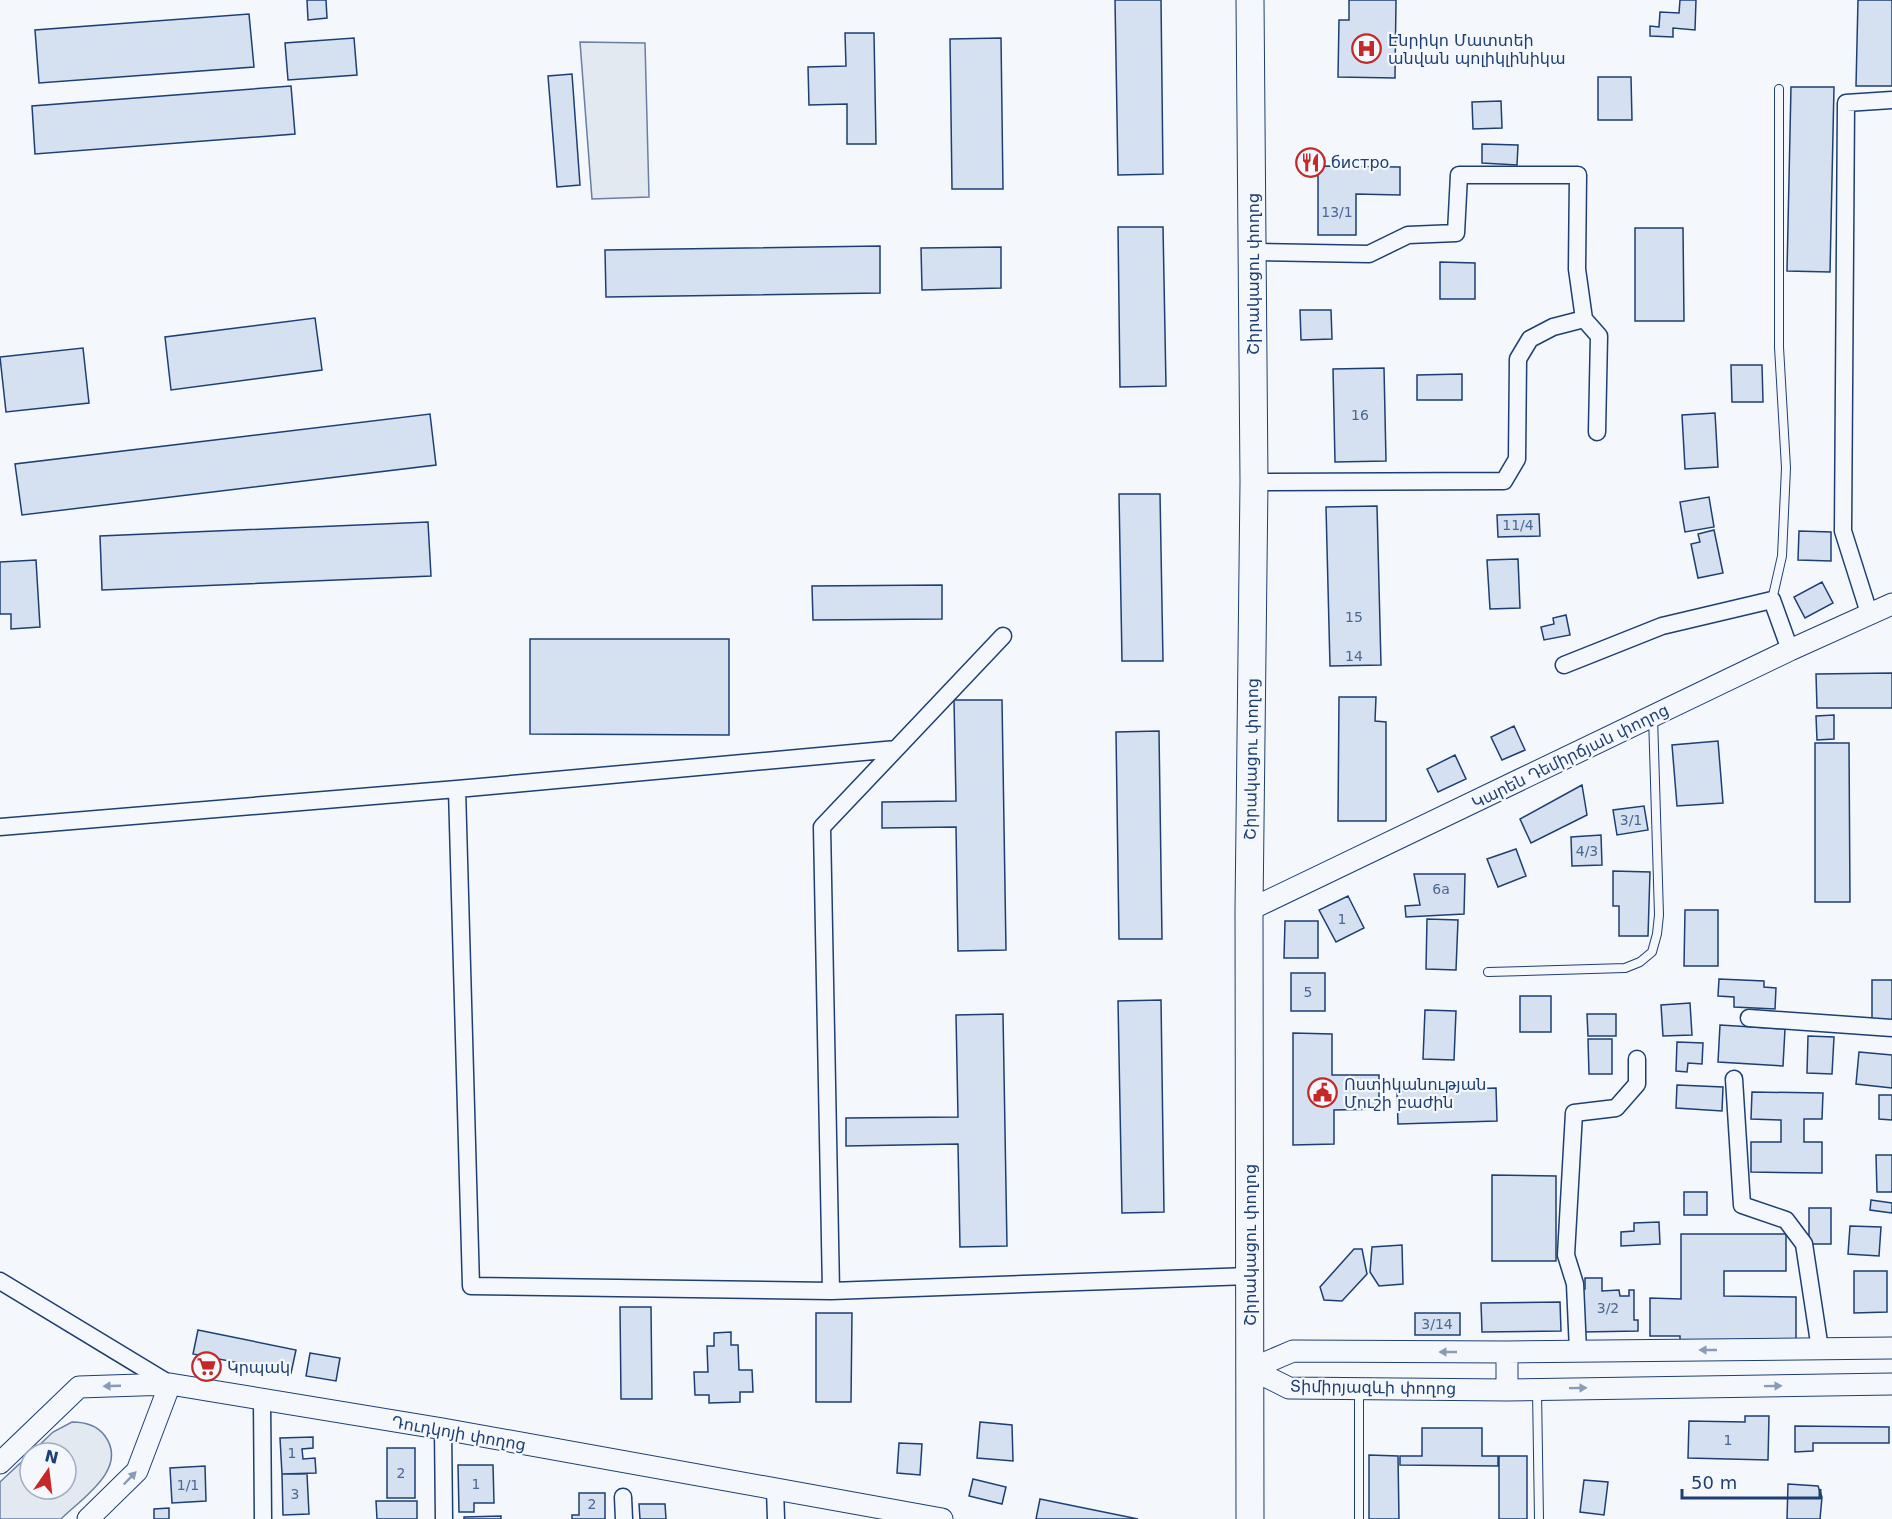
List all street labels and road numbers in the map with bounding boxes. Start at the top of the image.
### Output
street label: Շիրակացու փողոց [1244,193,1263,355]
street label: Շիրակացու փողոց [1241,678,1262,840]
street label: Կարեն Դեմիրճյան փողոց [1469,700,1672,813]
street label: Շիրակացու փողոց [1241,1164,1260,1326]
street label: Տիմիրյազևի փողոց [1290,1377,1456,1398]
street label: Դուդկոյի փողոց [390,1412,527,1455]

